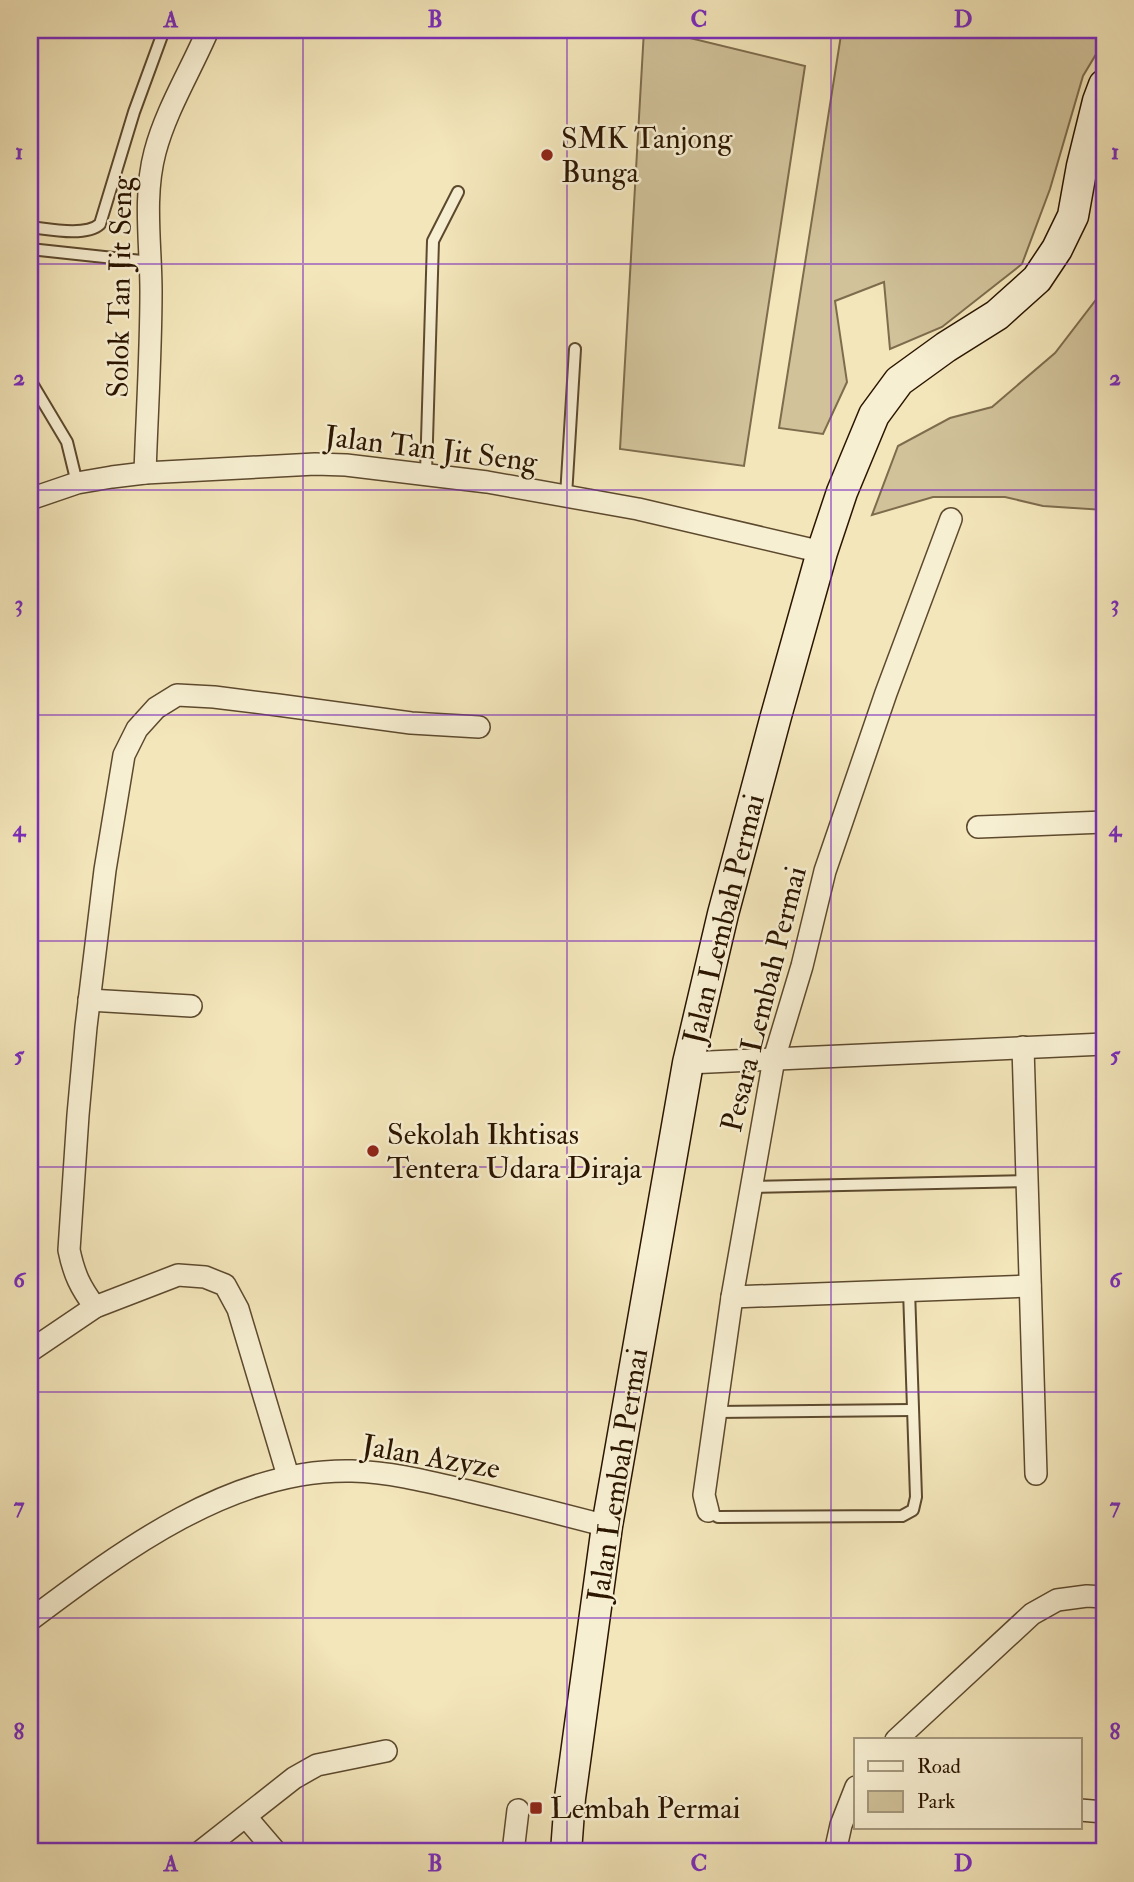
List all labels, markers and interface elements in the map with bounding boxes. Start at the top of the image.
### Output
text: A [163,5,179,34]
text: B [427,5,443,34]
text: C [691,5,707,34]
text: D [954,5,972,34]
place label: SMK Tanjong Bunga [561,120,733,191]
text: 1 [15,137,23,166]
text: 1 [1111,137,1119,166]
marker: SMK Tanjong Bunga [539,147,555,163]
street label: Solok Tan Jit Seng [100,175,140,398]
text: 2 [13,363,25,392]
text: 2 [1109,363,1121,392]
street label: Jalan Tan Jit Seng [322,417,541,481]
text: 3 [15,589,23,618]
text: 3 [1111,589,1119,618]
street label: Jalan Lembah Permai [675,790,773,1049]
text: 4 [12,814,27,843]
text: 4 [1108,814,1123,843]
street label: Pesara Lembah Permai [713,862,815,1136]
text: 5 [14,1040,25,1069]
text: 5 [1110,1040,1121,1069]
place label: Sekolah Ikhtisas Tentera Udara Diraja [387,1116,643,1187]
marker: Sekolah Ikhtisas Tentera Udara Diraja [365,1143,381,1159]
text: 6 [13,1265,27,1294]
text: 6 [1109,1265,1123,1294]
street label: Jalan Lembah Permai [580,1346,656,1605]
street label: Jalan Azyze [358,1426,503,1487]
text: 7 [14,1491,25,1520]
text: 7 [1110,1491,1121,1520]
text: 8 [14,1717,25,1746]
text: 8 [1110,1717,1121,1746]
legend [854,1738,1082,1829]
text: Road [917,1753,962,1780]
text: Park [917,1788,955,1815]
place label: Lembah Permai [550,1790,741,1827]
marker: Lembah Permai [528,1800,544,1816]
text: A [163,1849,179,1878]
text: B [427,1849,443,1878]
text: C [691,1849,707,1878]
text: D [954,1849,972,1878]

